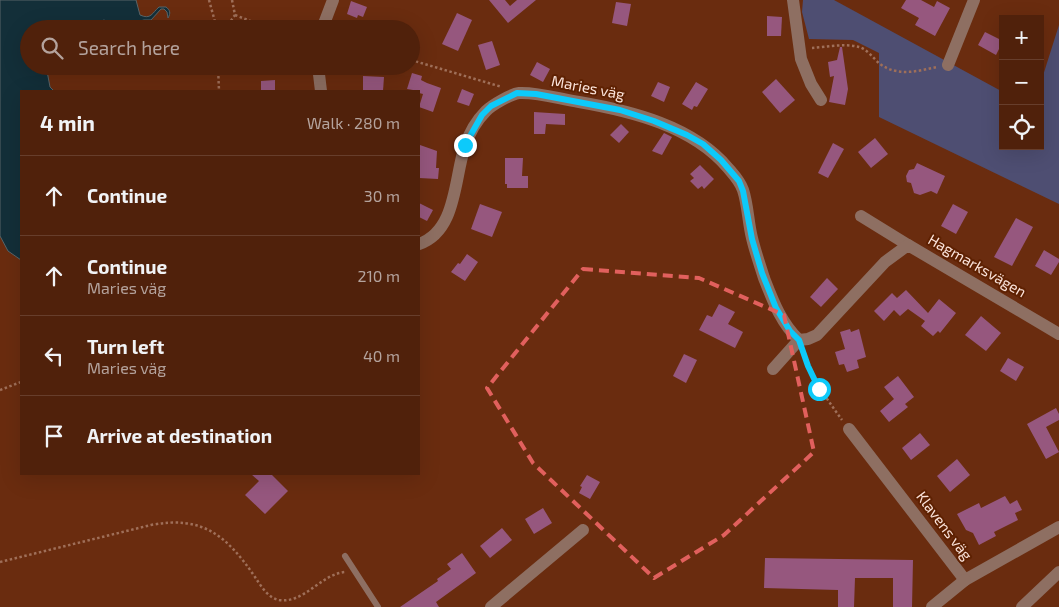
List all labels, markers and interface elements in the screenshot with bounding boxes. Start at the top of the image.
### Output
map controls [999,15,1044,150]
button: + [999,15,1044,60]
search box [20,20,420,75]
icon: search [38,34,66,62]
text: Search here [78,36,180,59]
button: − [999,60,1044,105]
street label: Maries väg [550,71,627,103]
button: locate [999,105,1044,150]
text: 4 min [40,110,95,135]
text: Walk · 280 m [307,113,400,132]
route end [454,134,477,157]
icon: ahead [40,182,68,210]
text: Continue [87,184,167,207]
text: 30 m [364,186,400,205]
street label: Hagmarksvägen [925,230,1030,301]
text: Continue [87,255,167,278]
icon: ahead [40,262,68,290]
text: 210 m [357,266,400,285]
text: Maries väg [87,278,166,297]
text: Turn left [87,335,164,358]
icon: left [40,342,68,370]
text: 40 m [363,346,400,365]
text: Maries väg [87,358,166,377]
route start [808,378,831,401]
icon: arrive [40,422,68,450]
text: Arrive at destination [87,424,272,447]
street label: Klavens väg [913,488,977,564]

